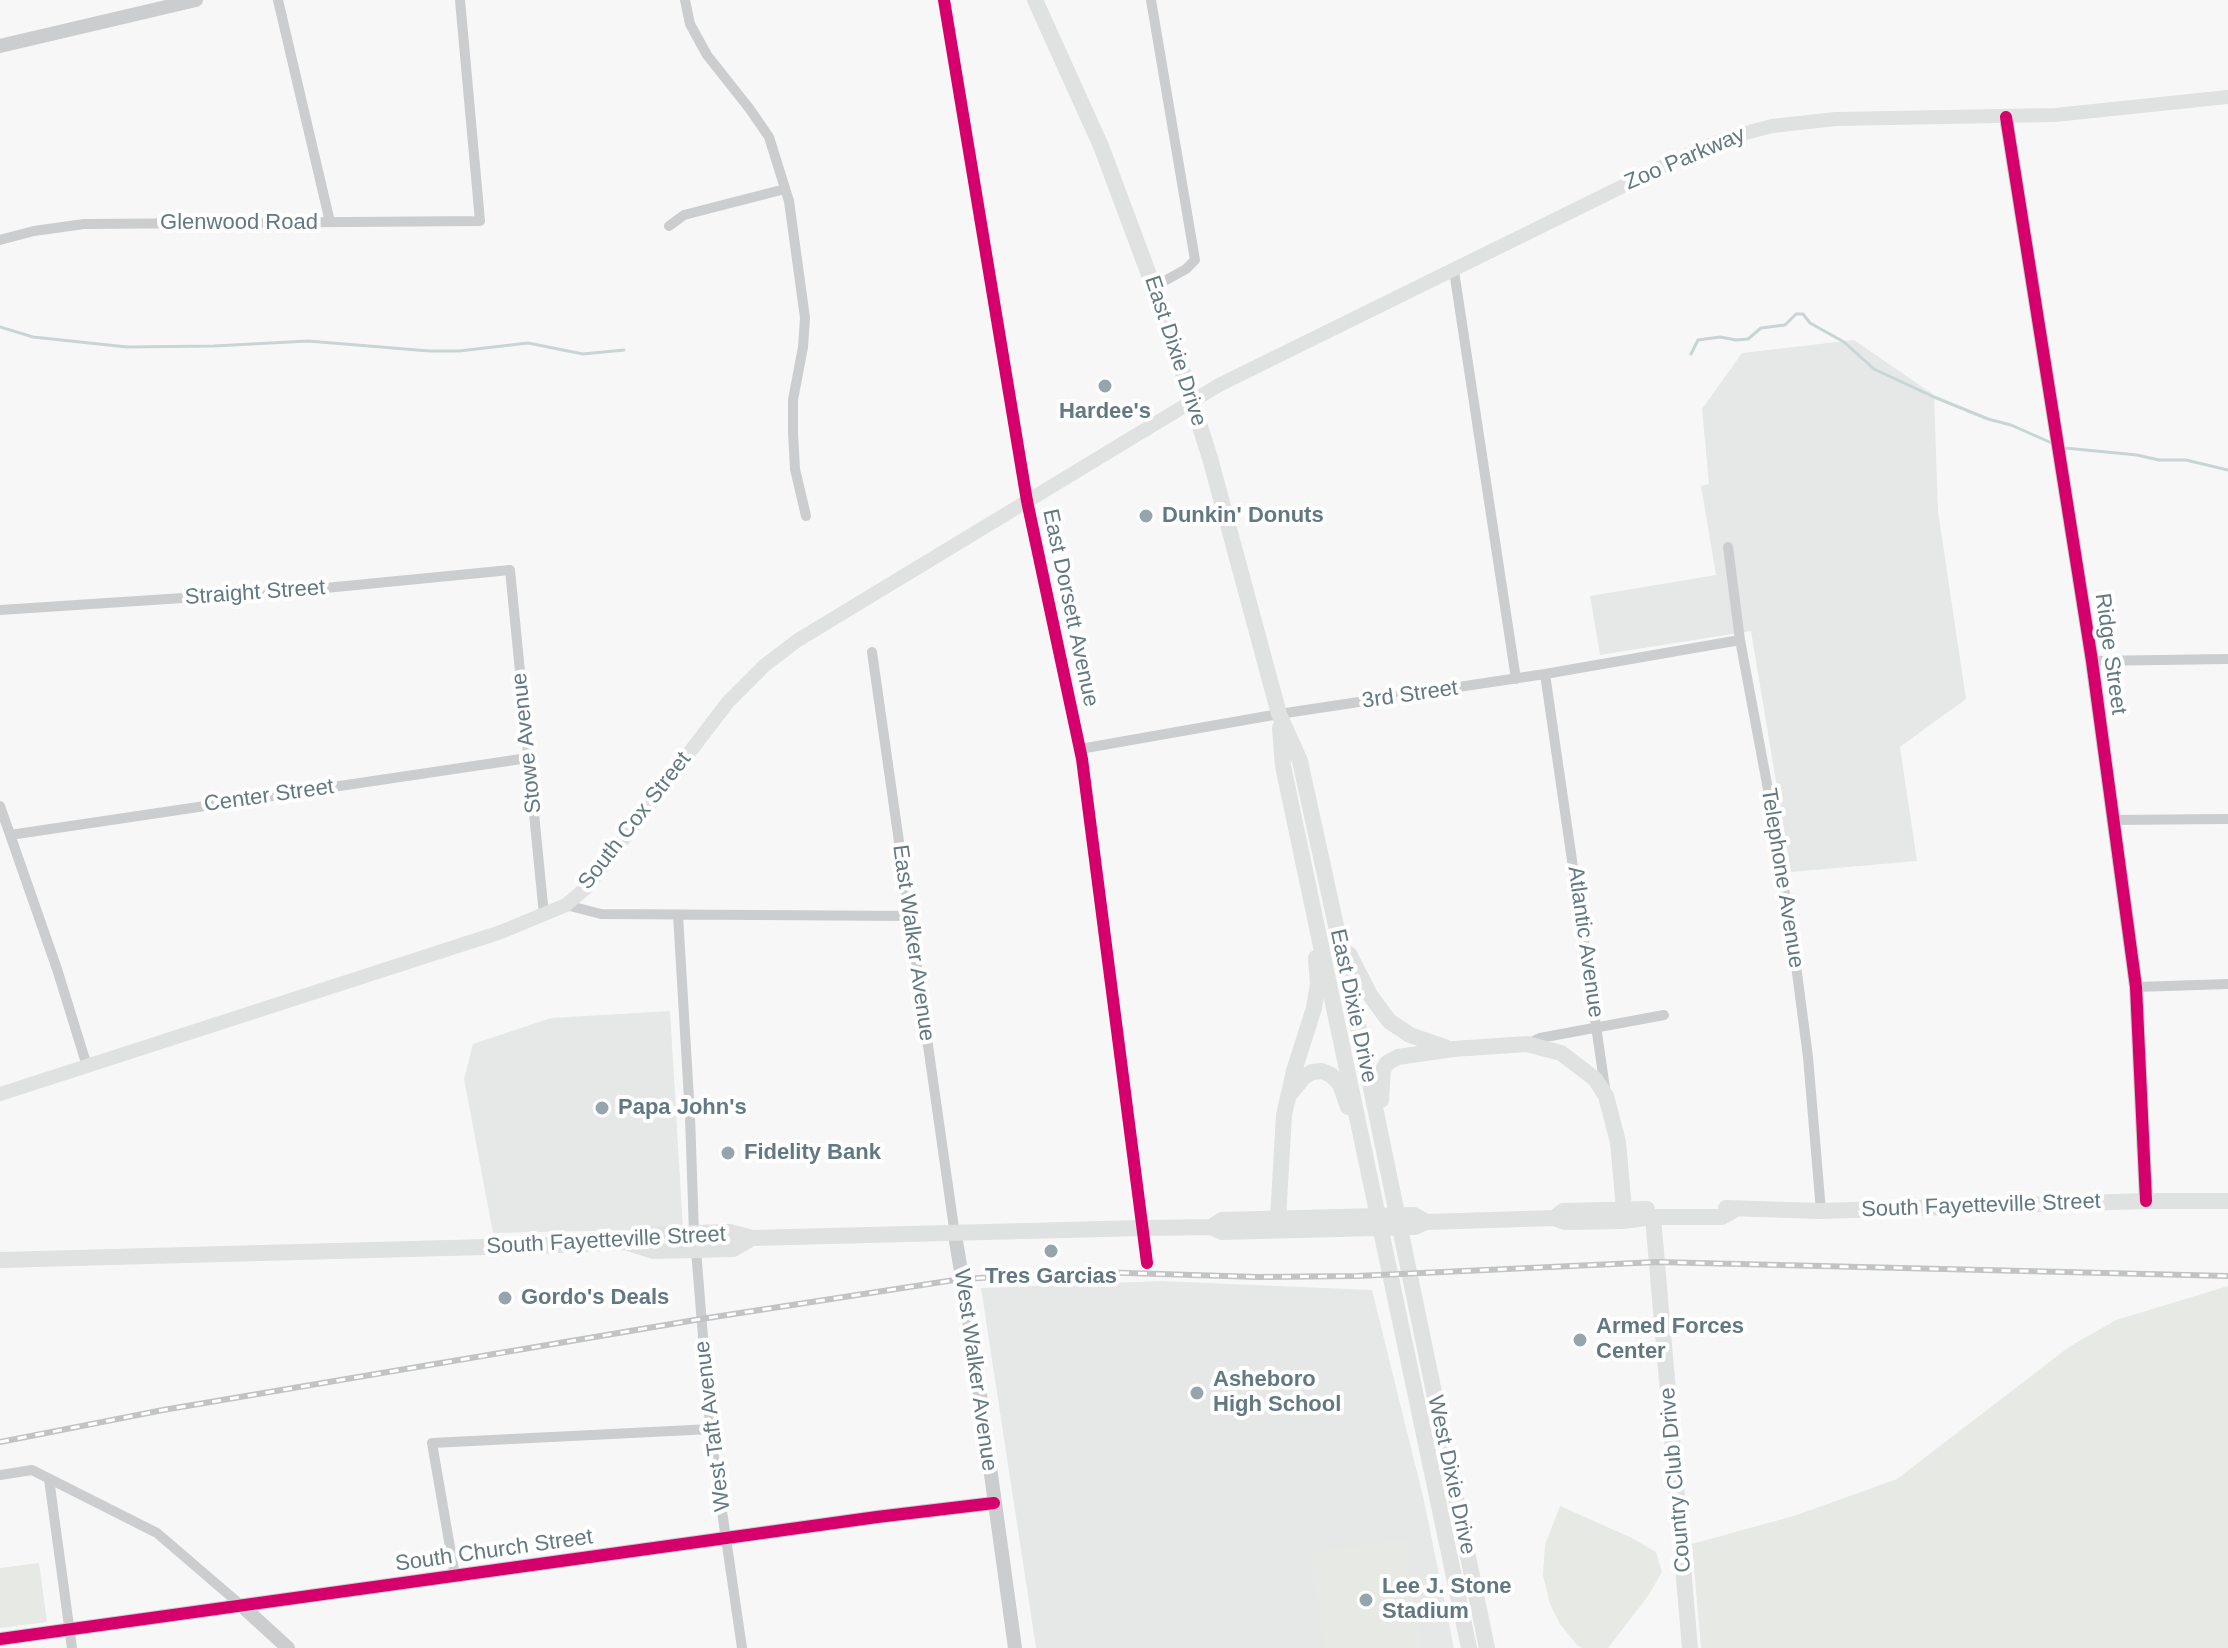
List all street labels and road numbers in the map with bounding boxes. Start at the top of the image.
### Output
street label: Zoo Parkway [1621,122,1749,196]
street label: Glenwood Road [160,210,318,236]
street label: East Dixie Drive [1138,273,1212,429]
street label: East Dorsett Avenue [1036,507,1104,709]
street label: Straight Street [184,575,326,611]
street label: Ridge Street [2088,592,2132,716]
street label: Stowe Avenue [506,671,548,815]
street label: 3rd Street [1360,675,1460,715]
street label: South Cox Street [573,747,697,895]
street label: Center Street [202,774,336,818]
street label: Telephone Avenue [1755,786,1809,970]
street label: East Walker Avenue [886,843,940,1043]
street label: Atlantic Avenue [1561,865,1609,1019]
street label: East Dixie Drive [1324,927,1382,1085]
street label: South Fayetteville Street [1861,1189,2101,1223]
street label: South Fayetteville Street [486,1222,726,1260]
street label: West Walker Avenue [948,1267,1002,1473]
street label: West Taft Avenue [689,1339,737,1513]
street label: Country Club Drive [1655,1386,1697,1574]
street label: West Dixie Drive [1421,1393,1481,1557]
street label: South Church Street [393,1524,595,1578]

